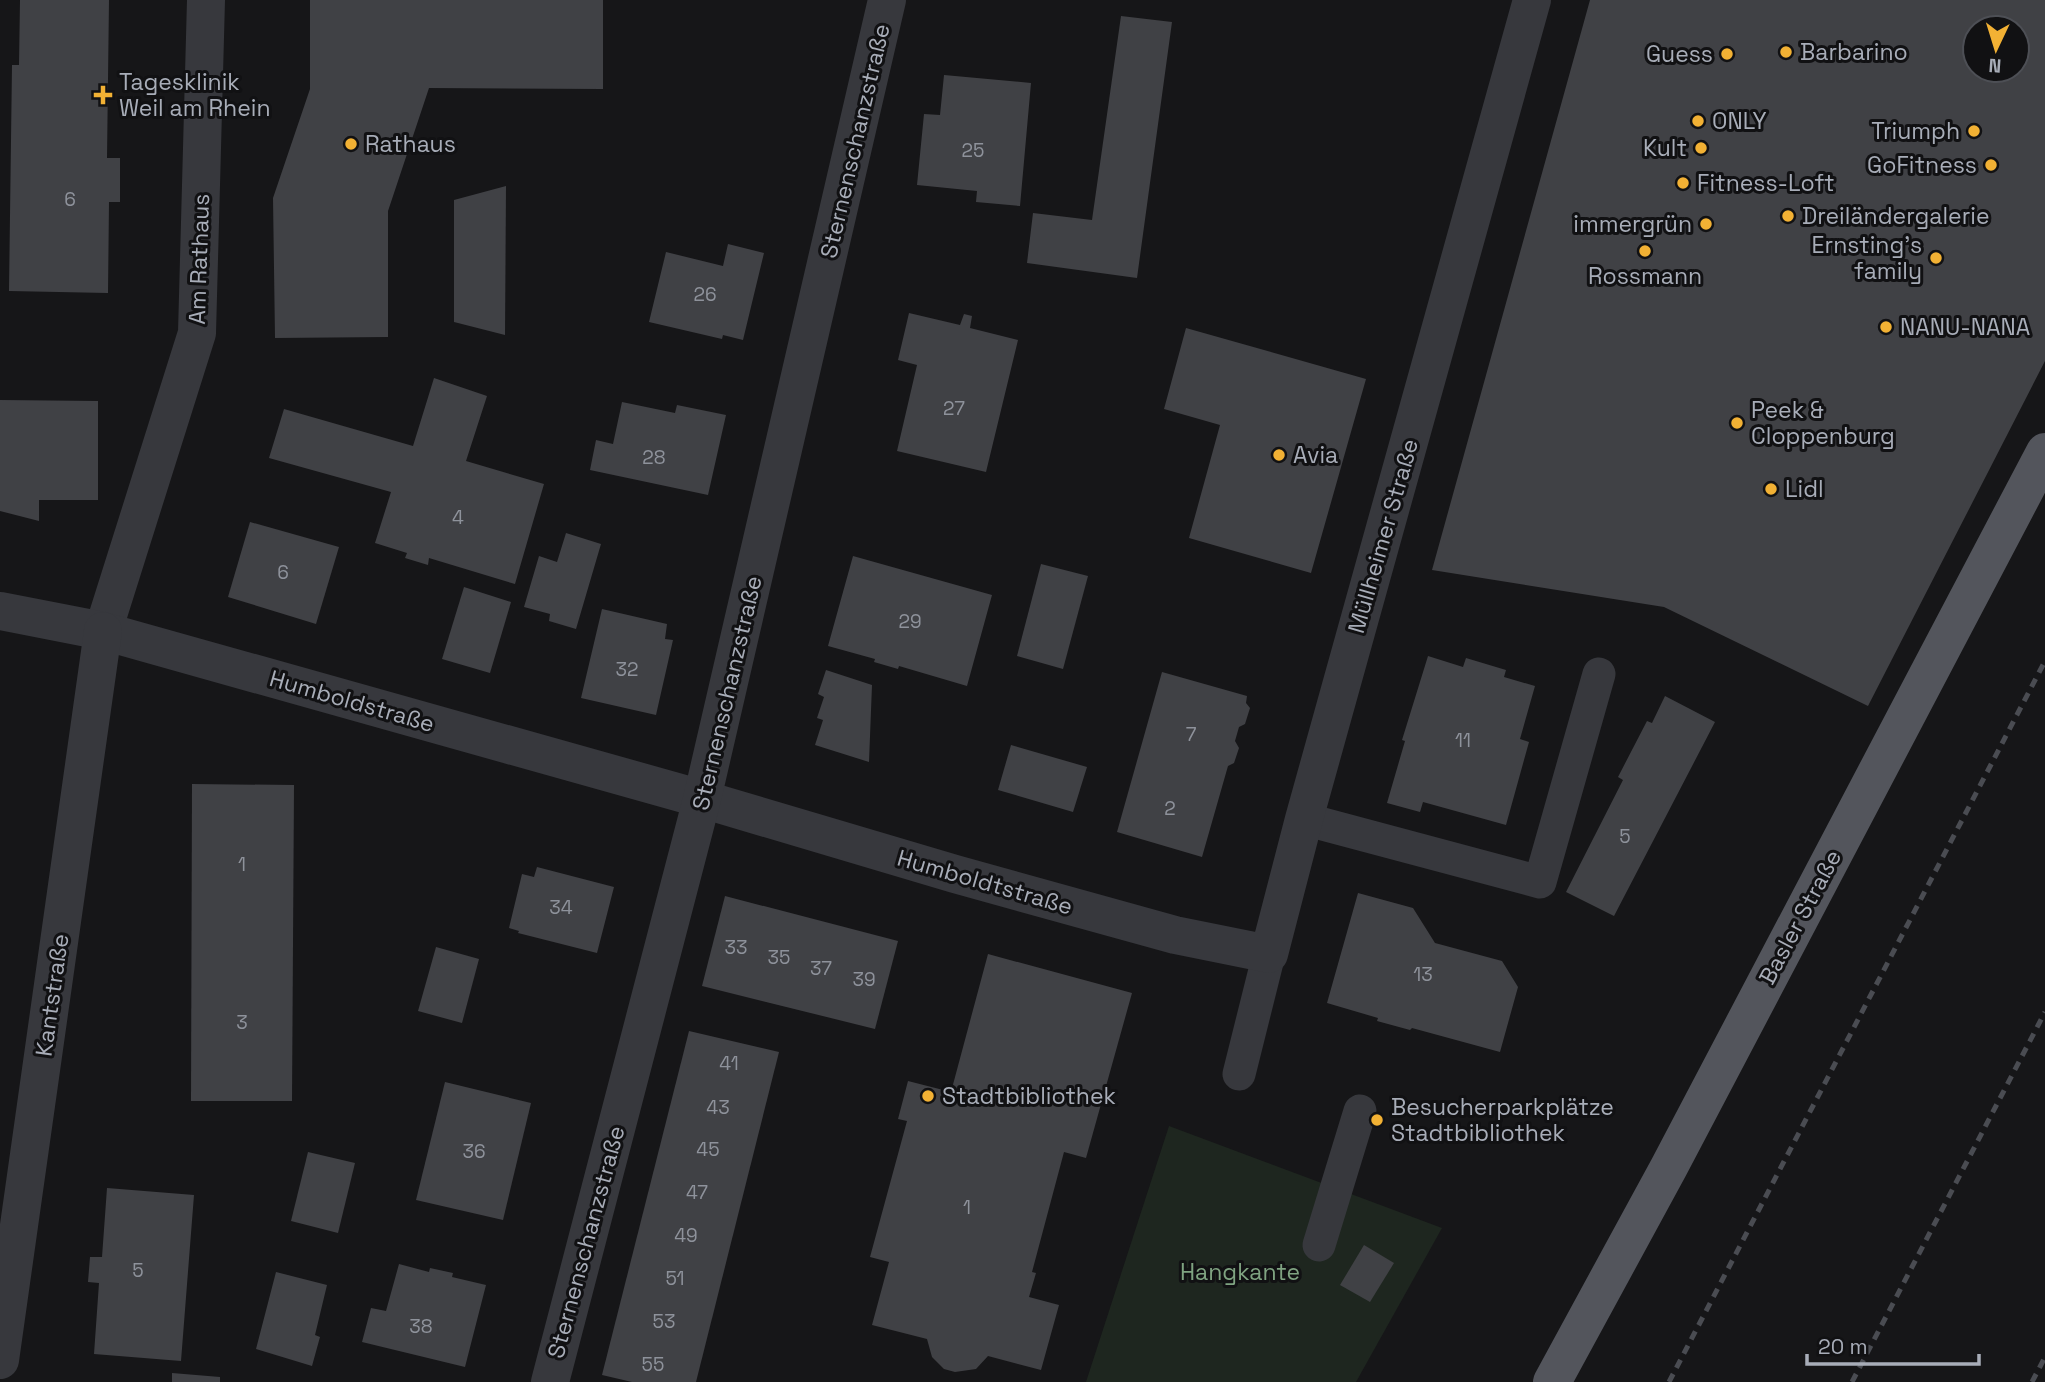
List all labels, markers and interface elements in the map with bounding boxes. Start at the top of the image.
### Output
north arrow [1961,14,2031,84]
street label: Sternenschanzstraße [813,21,897,261]
place label: Barbarino [1800,37,1908,67]
place label: Guess [1646,39,1713,69]
marker: Barbarino [1778,44,1794,60]
marker: Guess [1719,46,1735,62]
text: N [1988,53,2002,78]
place label: Tagesklinik Weil am Rhein [119,67,270,123]
marker: Tagesklinik Weil am Rhein [93,85,113,105]
place label: ONLY [1712,106,1766,136]
marker: ONLY [1690,113,1706,129]
place label: Triumph [1871,116,1960,146]
marker: Triumph [1966,123,1982,139]
place label: Rathaus [365,129,456,159]
place label: Kult [1643,133,1687,163]
marker: Rathaus [343,136,359,152]
house number: 25 [962,138,984,163]
marker: Kult [1693,140,1709,156]
place label: GoFitness [1867,150,1977,180]
marker: GoFitness [1983,157,1999,173]
place label: Fitness-Loft [1697,168,1835,198]
marker: Fitness-Loft [1675,175,1691,191]
house number: 6 [64,187,76,212]
street label: Am Rathaus [182,193,216,325]
place label: Dreiländergalerie [1802,201,1990,231]
marker: Dreiländergalerie [1780,208,1796,224]
place label: immergrün [1573,209,1692,239]
marker: immergrün [1698,216,1714,232]
place label: Ernsting's family [1812,230,1922,286]
marker: Rossmann [1637,243,1653,259]
marker: Ernsting's family [1928,250,1944,266]
place label: Rossmann [1588,261,1702,291]
house number: 26 [693,282,717,307]
place label: NANU-NANA [1900,312,2030,342]
marker: NANU-NANA [1878,319,1894,335]
place label: Peek & Cloppenburg [1751,395,1895,451]
house number: 27 [943,396,965,421]
marker: Peek & Cloppenburg [1729,415,1745,431]
street label: Müllheimer Straße [1341,435,1425,637]
place label: Avia [1293,440,1338,470]
house number: 28 [642,445,666,470]
marker: Avia [1271,447,1287,463]
place label: Lidl [1785,474,1824,504]
marker: Lidl [1763,481,1779,497]
house number: 4 [452,505,464,530]
house number: 6 [277,560,289,585]
street label: Sternenschanzstraße [685,573,769,813]
house number: 29 [898,609,922,634]
house number: 32 [616,657,638,682]
street label: Humboldstraße [266,663,438,739]
house number: 7 [1186,722,1197,747]
house number: 11 [1455,728,1471,753]
house number: 2 [1164,796,1176,821]
house number: 5 [1619,824,1631,849]
street label: Humboldtstraße [894,843,1076,921]
street label: Basler Straße [1752,844,1848,990]
house number: 1 [238,852,246,877]
house number: 34 [549,895,573,920]
street label: Kantstraße [29,932,75,1058]
house number: 33 [725,935,747,960]
house number: 35 [768,945,790,970]
house number: 37 [810,956,832,981]
house number: 13 [1413,962,1433,987]
house number: 39 [852,967,876,992]
house number: 3 [236,1010,248,1035]
house number: 41 [719,1051,739,1076]
place label: Stadtbibliothek [942,1081,1116,1111]
marker: Stadtbibliothek [920,1088,936,1104]
place label: Besucherparkplätze Stadtbibliothek [1391,1092,1614,1148]
house number: 43 [706,1095,730,1120]
marker: Besucherparkplätze Stadtbibliothek [1369,1112,1385,1128]
street label: Sternenschanzstraße [540,1122,632,1362]
house number: 45 [696,1137,720,1162]
house number: 36 [462,1139,486,1164]
house number: 47 [686,1180,708,1205]
house number: 1 [963,1195,971,1220]
house number: 49 [674,1223,698,1248]
park label: Hangkante [1180,1257,1300,1287]
house number: 5 [132,1258,144,1283]
house number: 51 [665,1266,685,1291]
house number: 53 [653,1309,675,1334]
house number: 38 [409,1314,433,1339]
scale bar [1807,1322,1979,1366]
text: 20 m [1818,1333,1868,1360]
house number: 55 [642,1352,664,1377]

